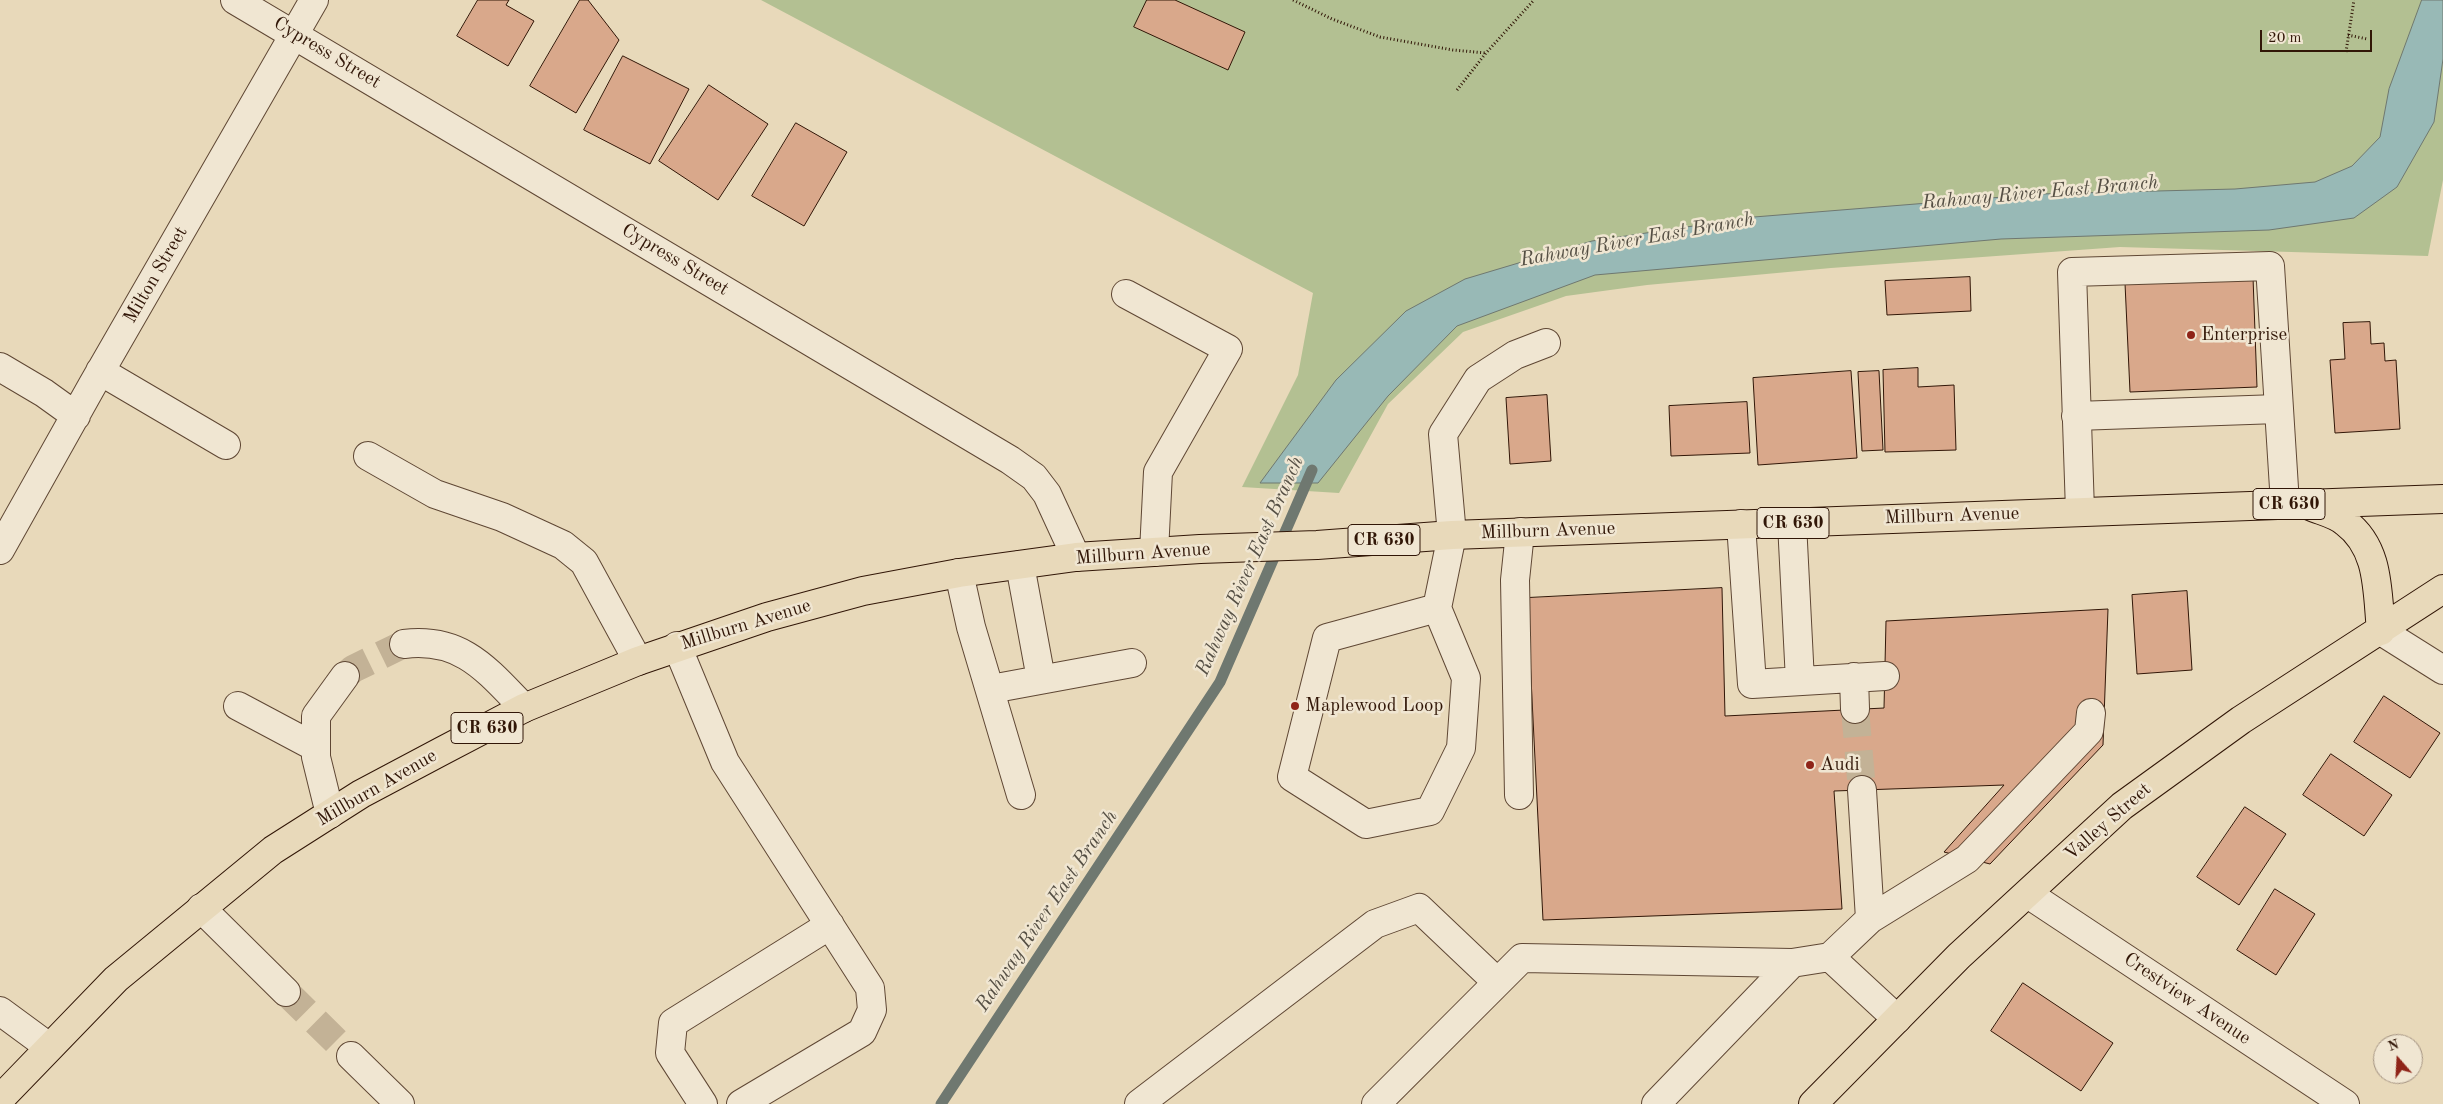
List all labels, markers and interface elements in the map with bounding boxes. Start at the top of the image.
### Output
street label: Cypress Street [269,12,385,94]
scale bar [2263,20,2376,52]
text: 20 m [2268,31,2302,46]
water label: Rahway River East Branch [1921,171,2159,215]
water label: Rahway River East Branch [1518,208,1756,272]
street label: Cypress Street [617,219,733,301]
street label: Milton Street [119,222,193,328]
place label: Enterprise [2201,324,2287,346]
marker: Enterprise [2185,329,2197,341]
water label: Rahway River East Branch [1191,453,1309,679]
road number: CR 630 [2253,488,2325,520]
street label: Millburn Avenue [1884,502,2020,530]
road number: CR 630 [1757,508,1829,538]
street label: Millburn Avenue [1480,517,1616,545]
road number: CR 630 [1348,524,1420,556]
street label: Millburn Avenue [1075,538,1211,570]
street label: Millburn Avenue [678,594,814,656]
place label: Maplewood Loop [1305,695,1443,717]
marker: Maplewood Loop [1289,700,1301,712]
road number: CR 630 [451,712,523,744]
street label: Millburn Avenue [313,744,441,832]
place label: Audi [1820,754,1860,776]
marker: Audi [1804,759,1816,771]
street label: Valley Street [2060,778,2156,866]
water label: Rahway River East Branch [971,806,1123,1016]
street label: Crestview Avenue [2119,948,2255,1050]
north arrow [2373,1034,2423,1084]
text: N [2386,1037,2401,1054]

